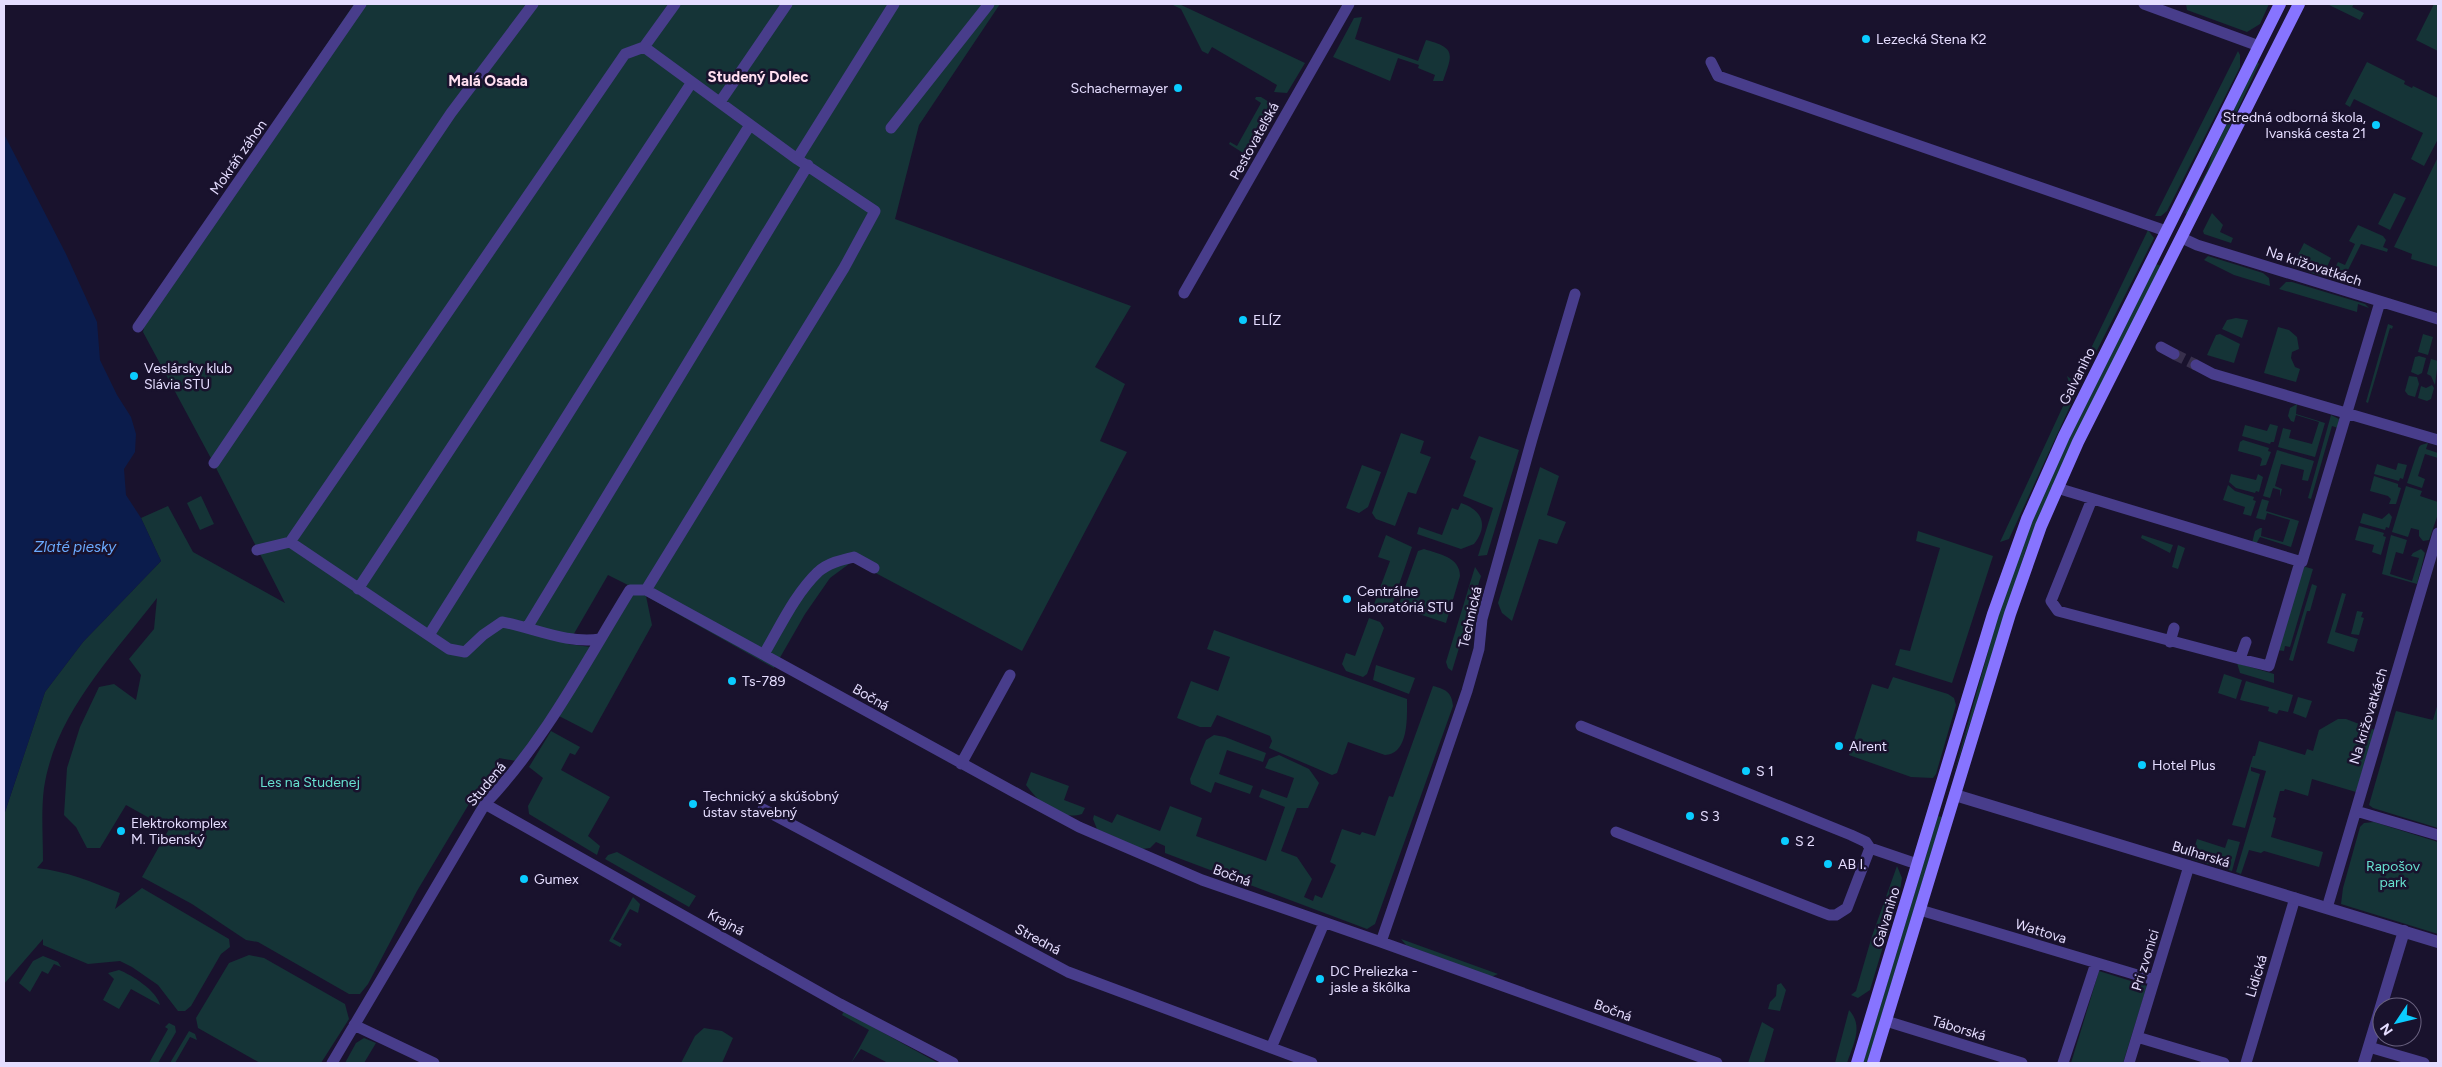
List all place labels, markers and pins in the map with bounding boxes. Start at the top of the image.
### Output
place label: Lezecká Stena K2 [1876,31,1987,48]
marker: Lezecká Stena K2 [1860,33,1872,45]
place label: Schachermayer [1071,80,1168,97]
marker: Schachermayer [1172,82,1184,94]
place label: Stredná odborná škola, Ivanská cesta 21 [2223,109,2366,142]
marker: Stredná odborná škola, Ivanská cesta 21 [2370,119,2382,131]
place label: ELÍZ [1253,312,1281,329]
marker: ELÍZ [1237,314,1249,326]
place label: Veslársky klub Slávia STU [144,360,232,393]
marker: Veslársky klub Slávia STU [128,370,140,382]
place label: Centrálne laboratóriá STU [1357,583,1454,616]
marker: Centrálne laboratóriá STU [1341,593,1353,605]
place label: Ts-789 [742,673,786,690]
marker: Ts-789 [726,675,738,687]
place label: Alrent [1849,738,1887,755]
marker: Alrent [1833,740,1845,752]
place label: Hotel Plus [2152,757,2216,774]
marker: Hotel Plus [2136,759,2148,771]
place label: S 1 [1756,763,1774,780]
marker: S 1 [1740,765,1752,777]
place label: Technický a skúšobný ústav stavebný [703,788,839,821]
marker: Technický a skúšobný ústav stavebný [687,798,699,810]
place label: S 3 [1700,808,1720,825]
marker: S 3 [1684,810,1696,822]
place label: Elektrokomplex M. Tibenský [131,815,228,848]
marker: Elektrokomplex M. Tibenský [115,825,127,837]
place label: S 2 [1795,833,1815,850]
marker: S 2 [1779,835,1791,847]
place label: AB I. [1838,856,1866,873]
marker: AB I. [1822,858,1834,870]
place label: Gumex [534,871,579,888]
marker: Gumex [518,873,530,885]
place label: DC Preliezka - jasle a škôlka [1329,963,1418,996]
marker: DC Preliezka - jasle a škôlka [1314,973,1326,985]

